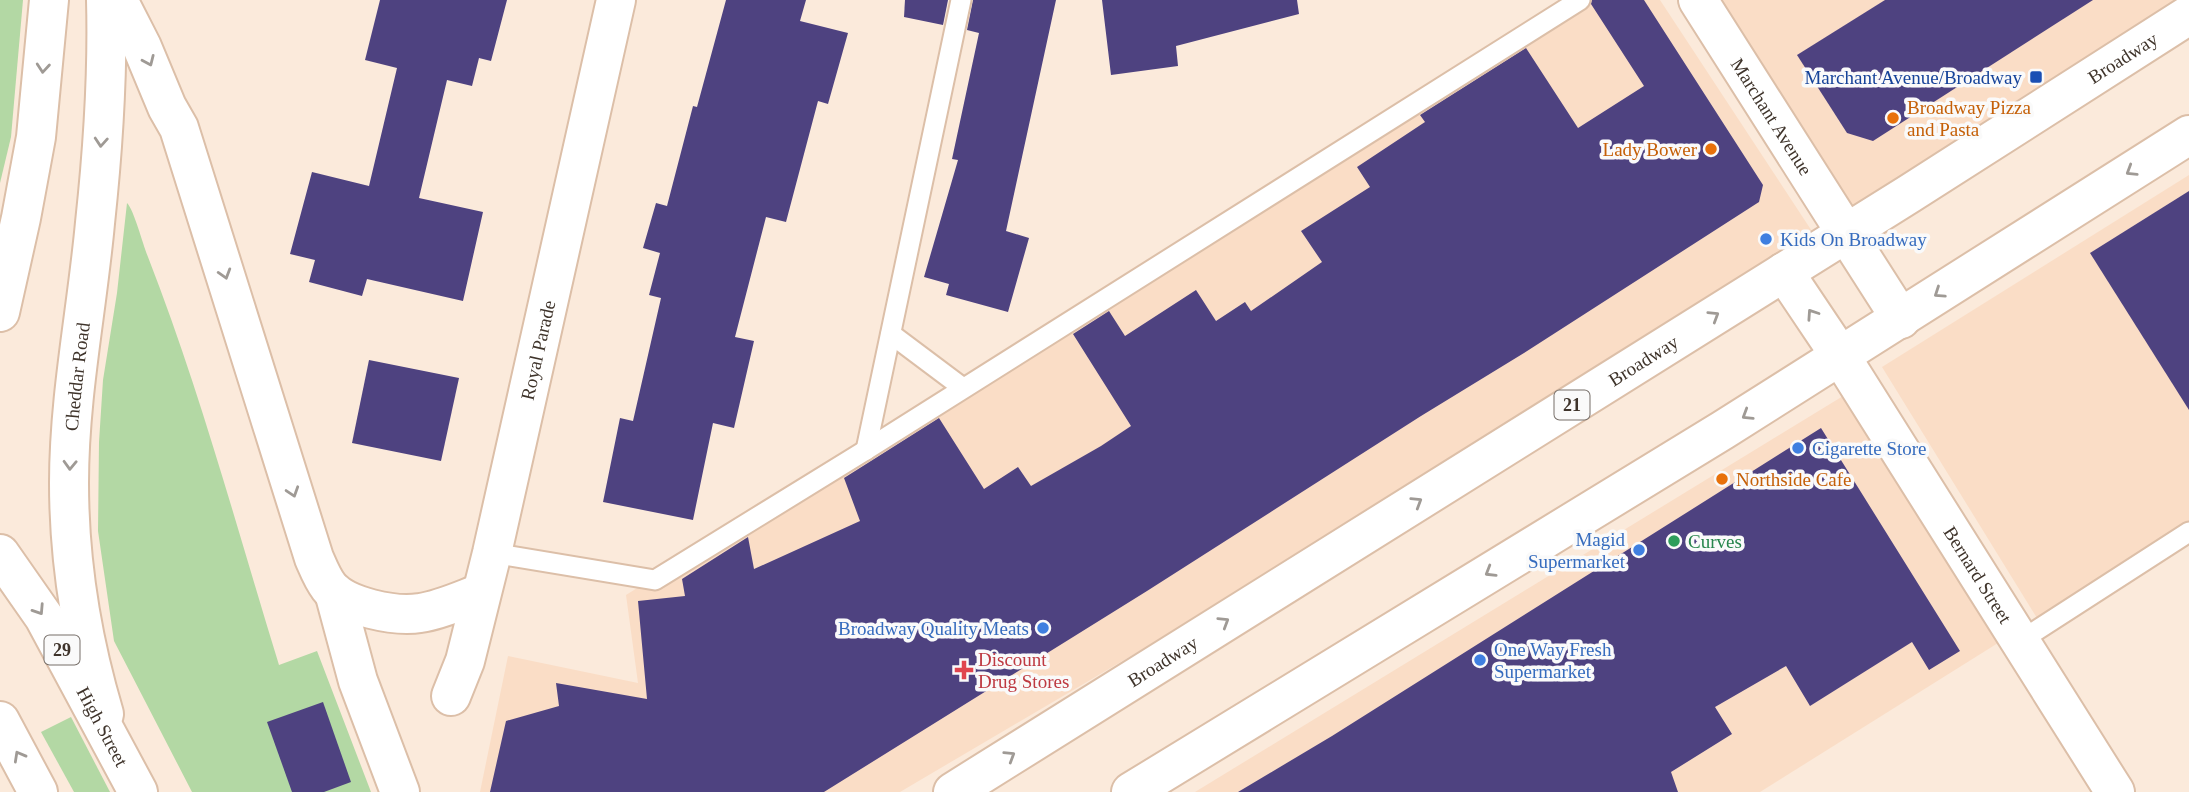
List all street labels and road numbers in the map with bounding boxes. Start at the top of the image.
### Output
street label: Broadway [2084,28,2162,88]
street label: Marchant Avenue [1727,54,1816,179]
street label: Royal Parade [517,298,559,402]
street label: Cheddar Road [61,321,94,432]
street label: Broadway [1605,331,1682,390]
road number: 21 [1554,390,1590,419]
street label: Bernard Street [1939,522,2016,628]
street label: Broadway [1124,632,1202,691]
road number: 29 [44,636,80,664]
street label: High Street [72,683,133,771]

